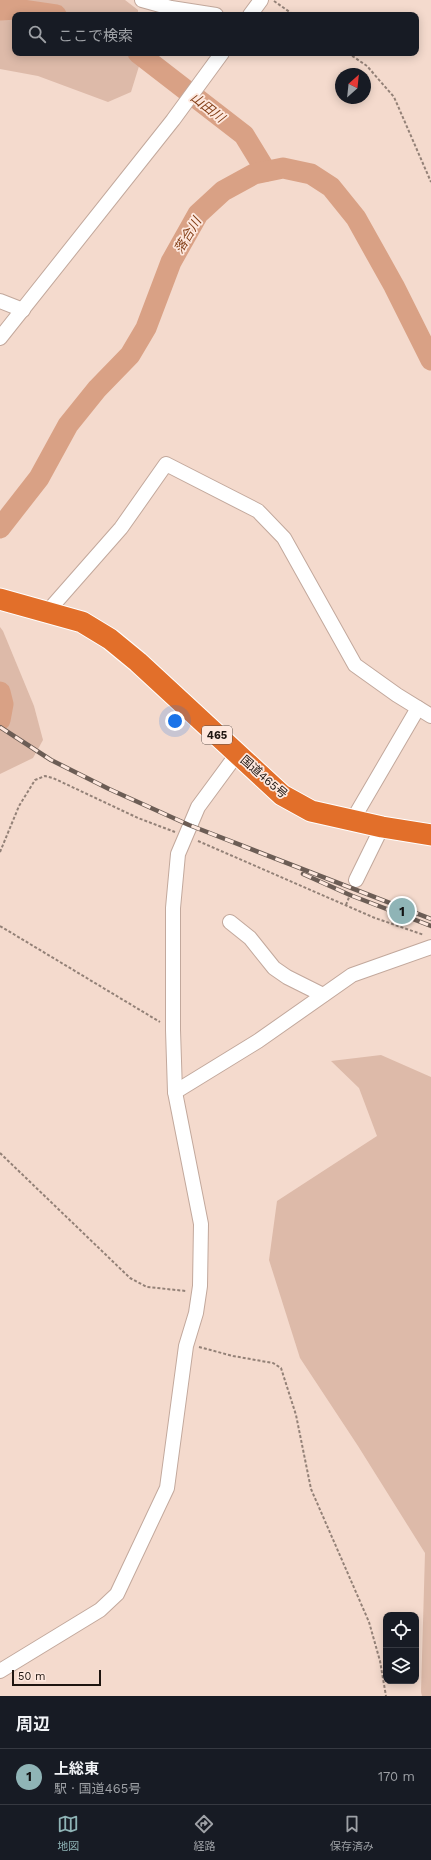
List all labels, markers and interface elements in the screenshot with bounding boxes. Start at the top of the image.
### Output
search box [12,12,419,56]
icon: search [26,23,48,45]
text: ここで検索 [58,27,133,45]
north arrow [335,68,371,104]
water label: 山田川 [188,89,229,127]
water label: 落合川 [171,213,205,256]
your location [165,711,185,731]
road number: 465 [202,726,232,744]
street label: 国道465号 [238,753,290,801]
pin: 1 [389,896,415,926]
map controls [383,1612,419,1684]
button: locate [383,1612,419,1648]
button: layers [383,1648,419,1684]
scale bar [12,1668,101,1687]
text: 50 m [18,1670,45,1683]
text: 周辺 [16,1714,50,1734]
text: 上総東 [54,1760,99,1778]
text: 1 [26,1769,32,1784]
text: 170 m [378,1769,415,1784]
text: 駅 · 国道465号 [54,1781,141,1796]
tab: 地図 [57,1813,79,1853]
tab: 経路 [193,1813,215,1853]
tab: 保存済み [330,1813,374,1853]

